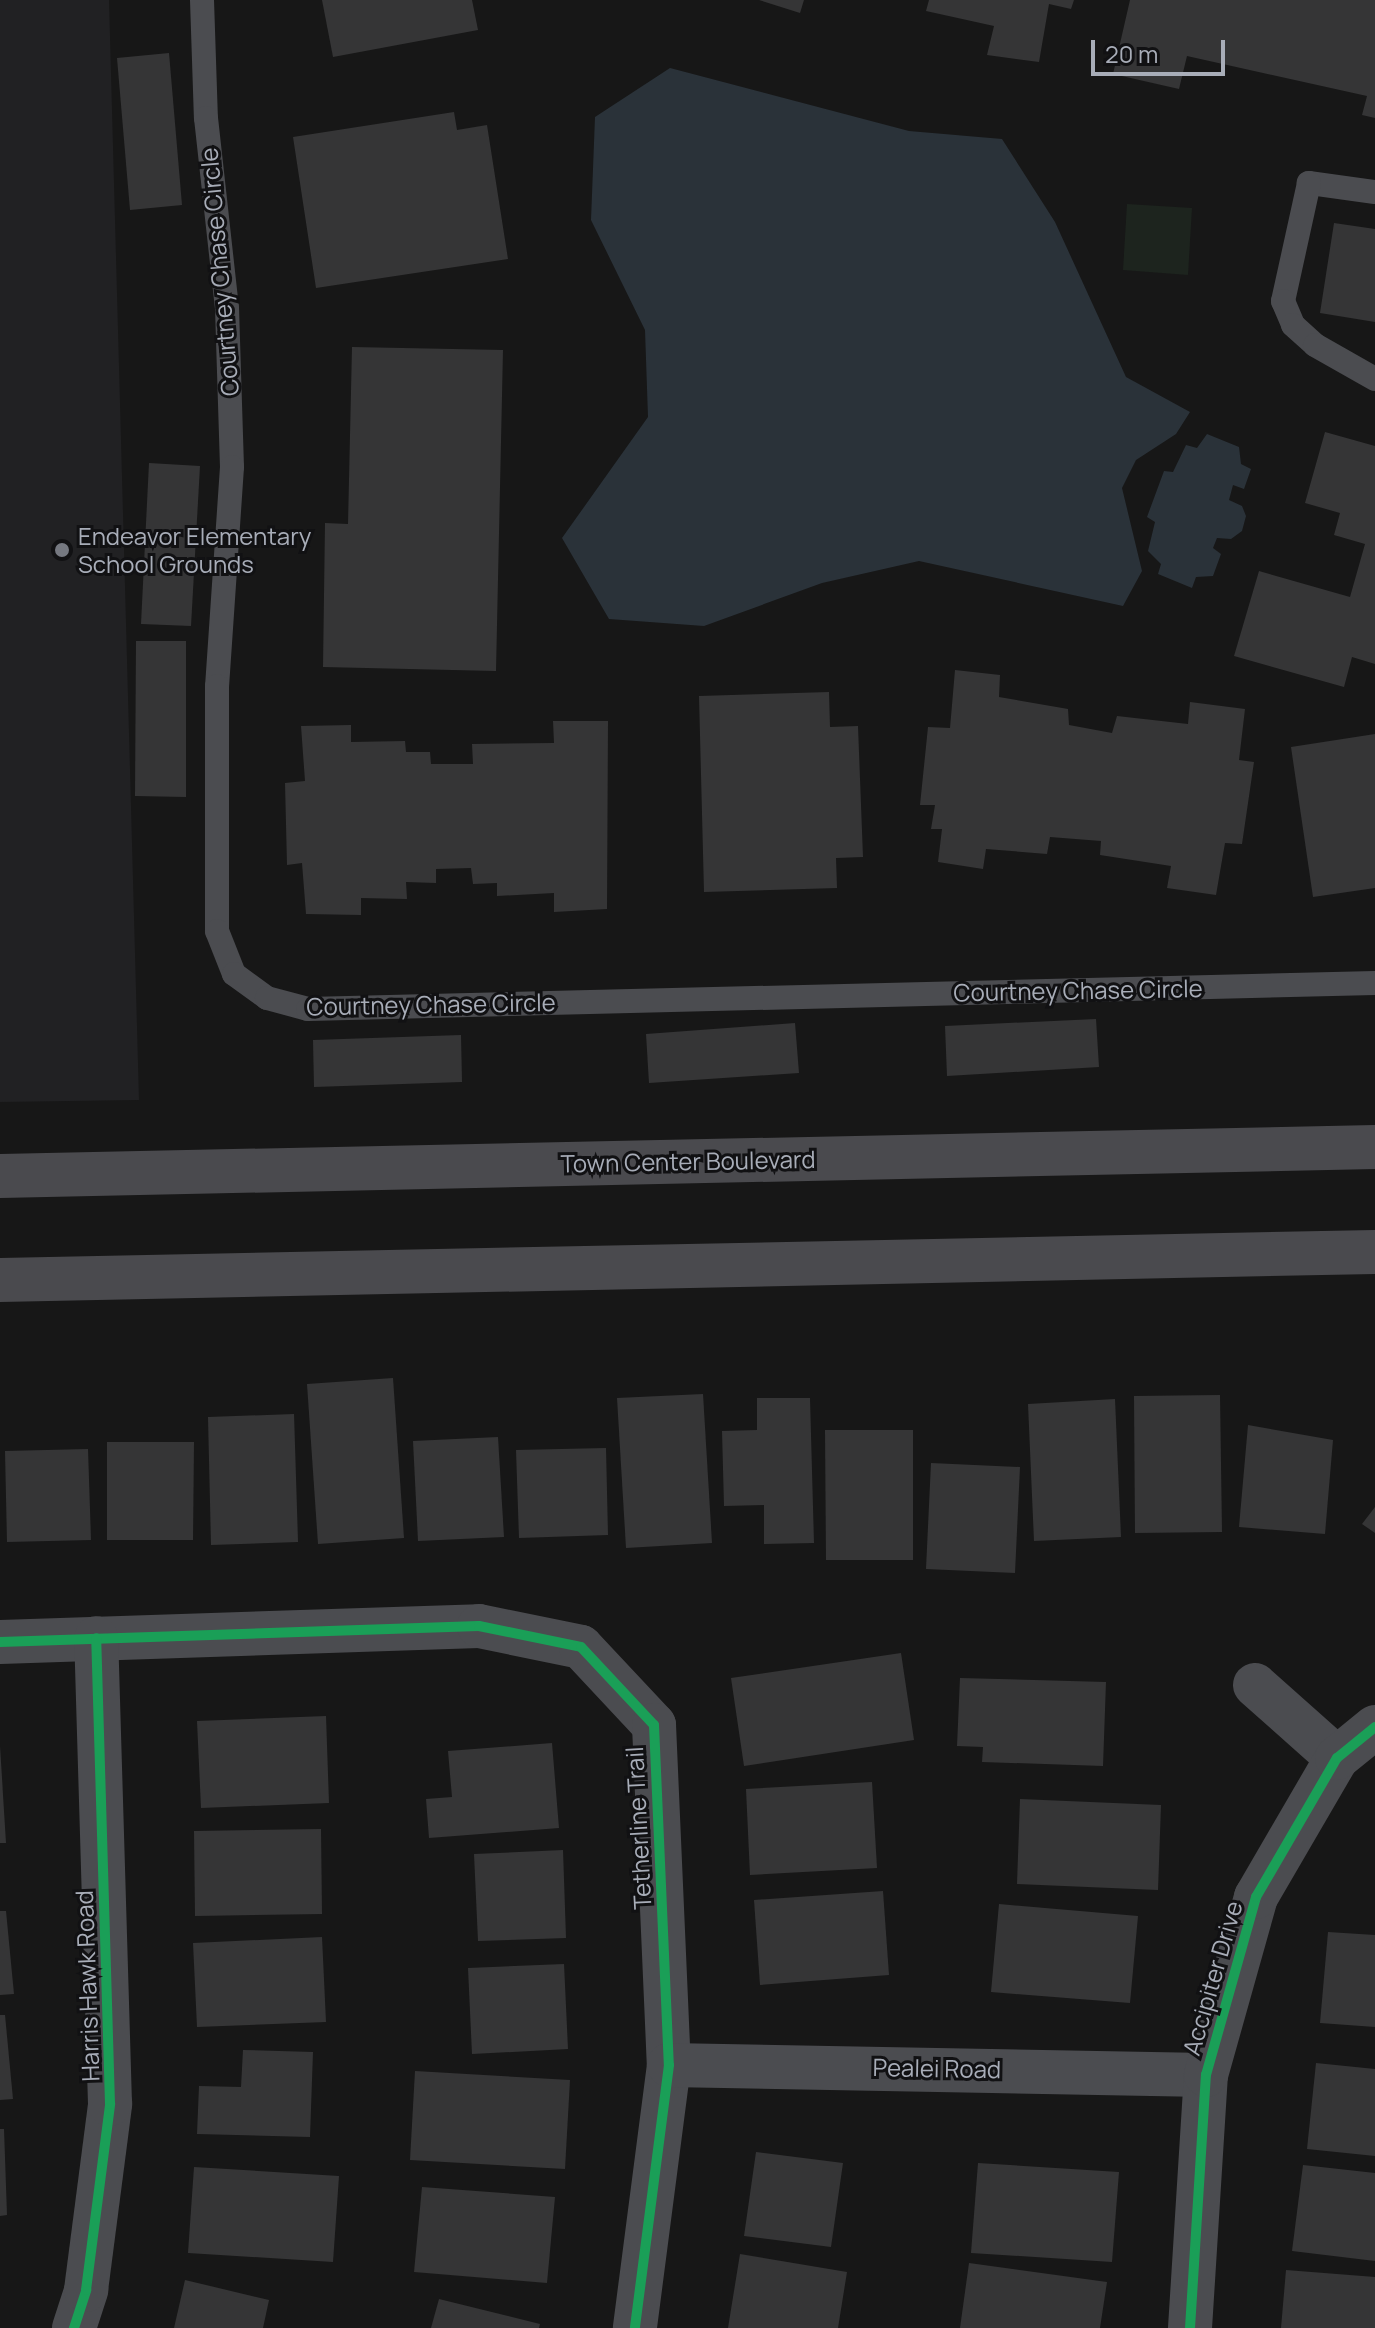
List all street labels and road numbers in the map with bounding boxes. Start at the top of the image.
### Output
street label: Courtney Chase Circle [194,147,244,397]
street label: Courtney Chase Circle [953,973,1203,1007]
street label: Courtney Chase Circle [306,987,556,1021]
street label: Town Center Boulevard [560,1144,816,1178]
street label: Tetherline Trail [619,1746,657,1910]
street label: Harris Hawk Road [69,1890,105,2082]
street label: Accipiter Drive [1176,1898,1248,2058]
street label: Pealei Road [873,2052,1001,2084]

